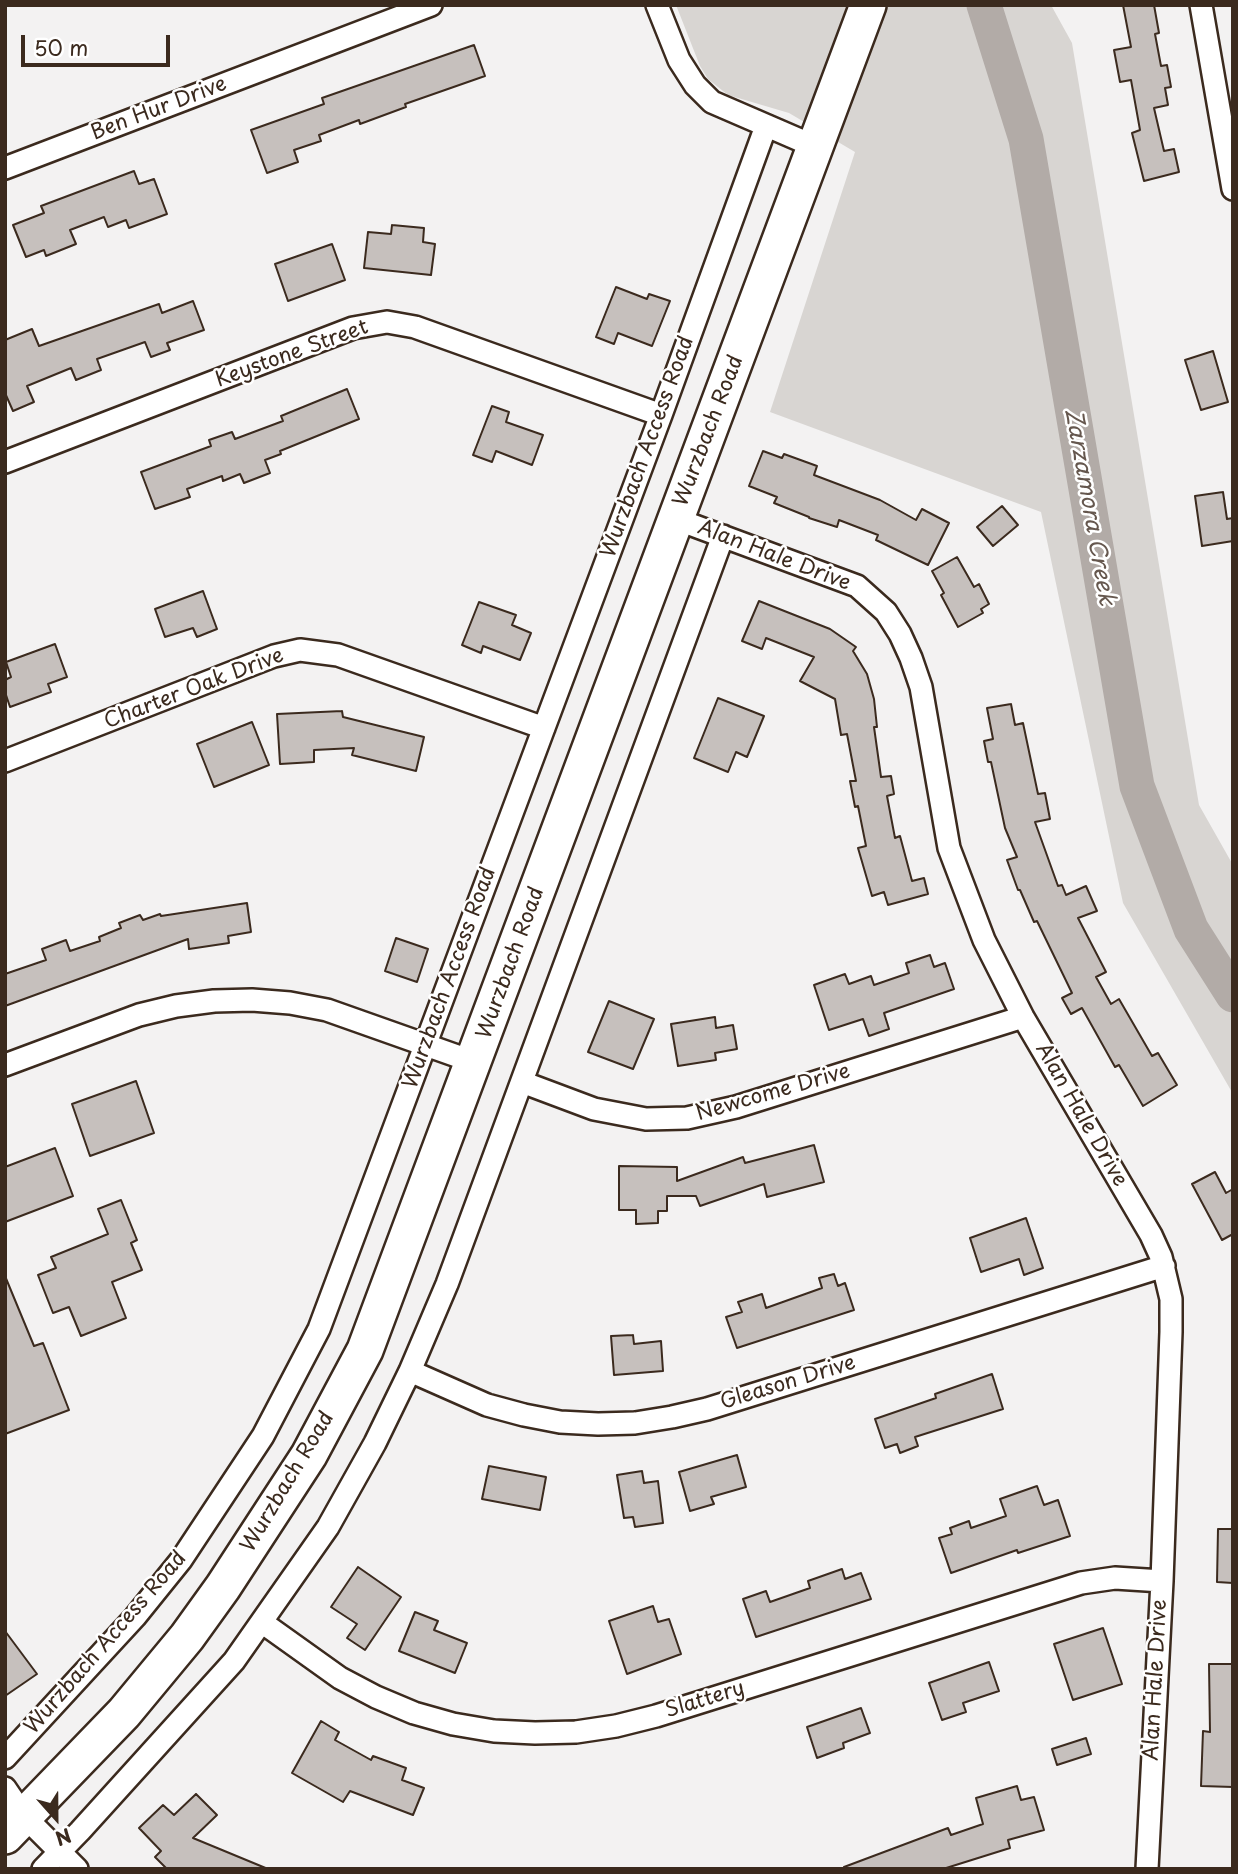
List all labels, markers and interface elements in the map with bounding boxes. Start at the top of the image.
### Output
scale bar [24,21,173,65]
text: 50 m [34,31,88,63]
street label: Ben Hur Drive [88,72,230,146]
street label: Keystone Street [212,315,372,393]
street label: Wurzbach Access Road [596,333,700,561]
street label: Wurzbach Road [669,352,749,510]
water label: Zarzamora Creek [1058,407,1120,607]
street label: Alan Hale Drive [694,515,854,597]
street label: Charter Oak Drive [101,643,287,735]
street label: Wurzbach Access Road [398,864,502,1092]
street label: Wurzbach Road [472,884,550,1042]
street label: Alan Hale Drive [1030,1039,1132,1191]
street label: Newcome Drive [693,1059,853,1127]
street label: Gleason Drive [717,1350,859,1416]
street label: Wurzbach Road [236,1407,340,1557]
street label: Wurzbach Access Road [20,1547,192,1739]
street label: Alan Hale Drive [1139,1599,1173,1761]
street label: Slattery [662,1676,748,1724]
north arrow [21,1783,91,1853]
text: N [51,1822,76,1853]

